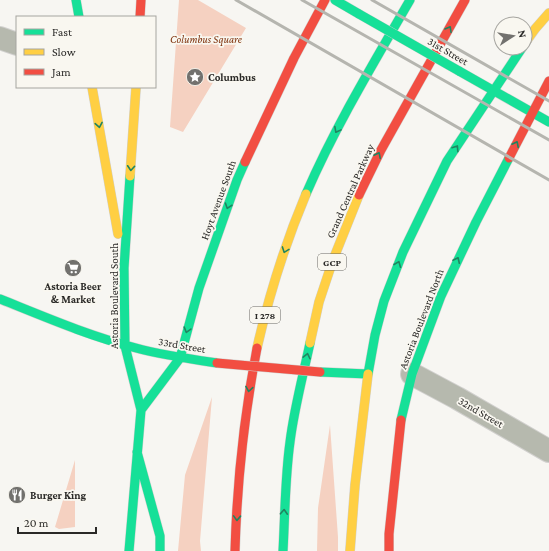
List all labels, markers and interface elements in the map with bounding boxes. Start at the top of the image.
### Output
legend [16,16,156,88]
north arrow [493,16,533,56]
text: Fast [52,25,73,39]
one-way arrow [444,26,451,33]
text: N [516,29,530,39]
park label: Columbus Square [170,33,243,46]
street label: 31st Street [426,35,471,68]
text: Slow [52,45,76,59]
text: Jam [51,65,71,79]
place icon: Columbus [185,67,205,87]
place label: Columbus [208,71,256,83]
one-way arrow [94,122,103,129]
one-way arrow [334,126,342,134]
street label: Grand Central Parkway [324,141,377,240]
one-way arrow [511,141,519,149]
one-way arrow [451,145,458,152]
one-way arrow [374,152,381,159]
street label: Hoyt Avenue South [198,158,239,242]
one-way arrow [126,165,135,171]
one-way arrow [224,202,233,209]
street label: Astoria Boulevard South [108,243,120,349]
one-way arrow [282,246,290,253]
road number: GCP [318,254,346,270]
one-way arrow [452,257,460,265]
supermarket icon: Astoria Beer & Market [63,258,83,278]
one-way arrow [393,261,401,268]
street label: Astoria Boulevard North [396,267,446,371]
place label: Astoria Beer & Market [44,280,102,305]
road number: I 278 [250,307,280,323]
one-way arrow [184,326,192,333]
street label: 33rd Street [157,335,207,355]
one-way arrow [302,353,310,359]
one-way arrow [245,386,254,392]
street label: 32nd Street [456,394,506,430]
restaurant icon: Burger King [7,485,27,505]
place label: Burger King [30,489,87,501]
scale bar [18,509,96,535]
one-way arrow [280,509,289,515]
one-way arrow [232,515,241,521]
text: 20 m [24,516,49,530]

